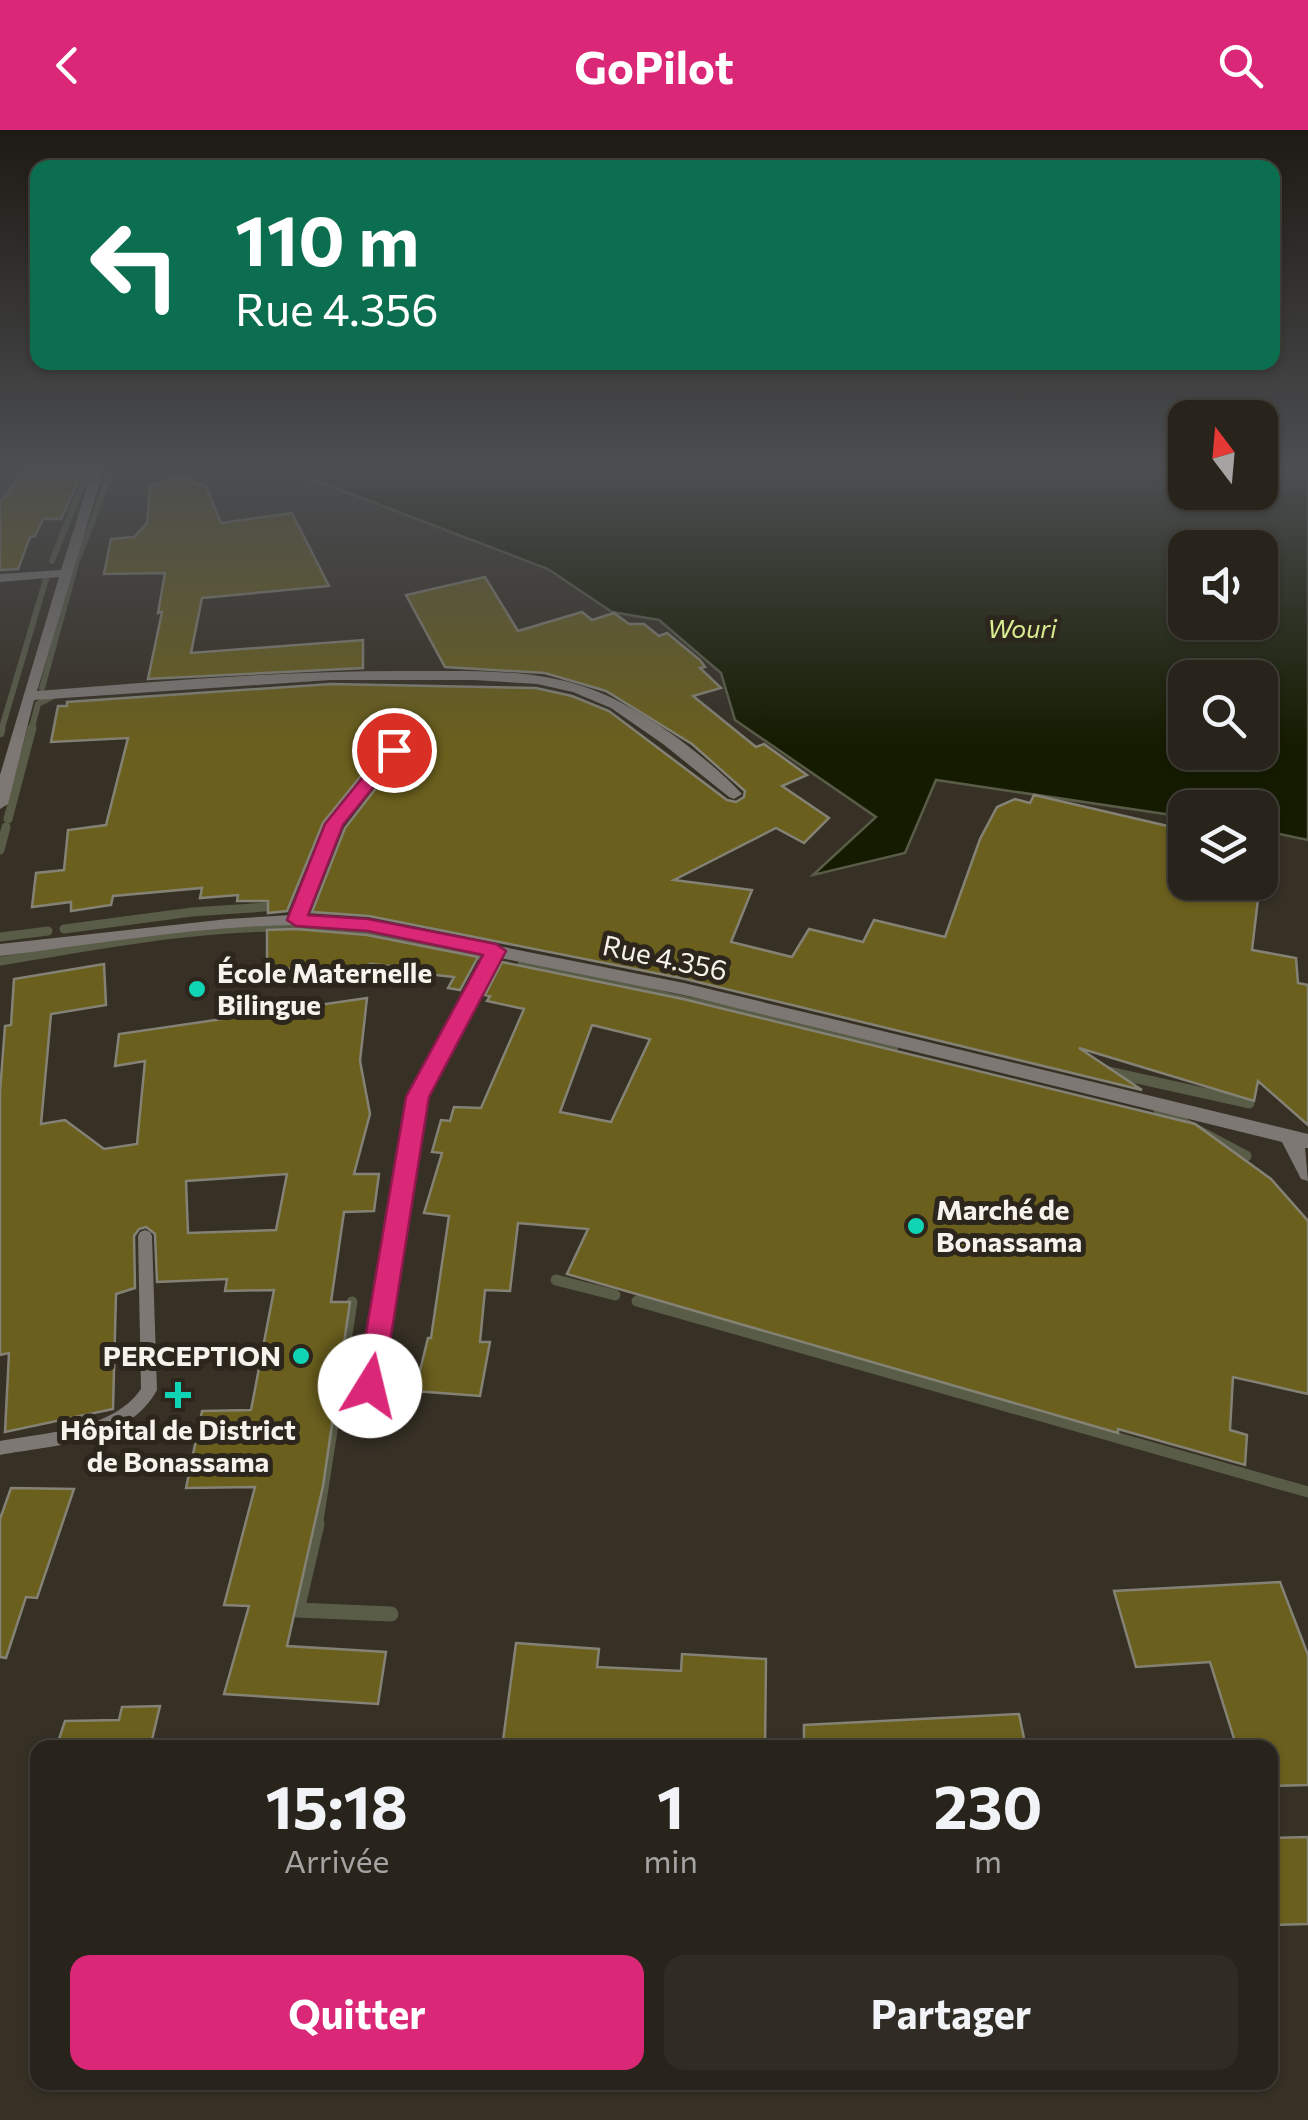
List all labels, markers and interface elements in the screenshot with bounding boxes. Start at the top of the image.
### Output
icon: back [40,38,95,93]
text: GoPilot [574,38,734,93]
icon: search [1213,38,1268,93]
text: 110 m [235,195,419,280]
icon: left [70,200,200,330]
text: Rue 4.356 [235,280,439,335]
north arrow [1168,400,1278,510]
map controls [1168,400,1278,900]
button: sound [1168,530,1278,640]
water label: Wouri [987,613,1058,643]
button: search [1168,660,1278,770]
pin [352,708,437,793]
icon: arrive [367,723,422,778]
button: layers [1168,790,1278,900]
street label: Rue 4.356 [600,927,731,987]
place label: École Maternelle Bilingue [217,955,432,1021]
marker: École Maternelle Bilingue [186,978,208,1000]
place label: Marché de Bonassama [936,1192,1082,1258]
marker: Marché de Bonassama [905,1215,927,1237]
position arrow [318,1334,422,1438]
place label: PERCEPTION [103,1338,281,1372]
marker: PERCEPTION [290,1345,312,1367]
marker: Hôpital de District de Bonassama [165,1382,191,1408]
place label: Hôpital de District de Bonassama [60,1412,296,1478]
text: 15:18 [266,1768,408,1841]
text: 1 [657,1768,684,1841]
text: 230 [933,1768,1042,1841]
text: Arrivée [284,1840,389,1880]
text: min [643,1840,698,1880]
text: m [974,1840,1002,1880]
button: Quitter [70,1955,644,2070]
button: Partager [664,1955,1238,2070]

